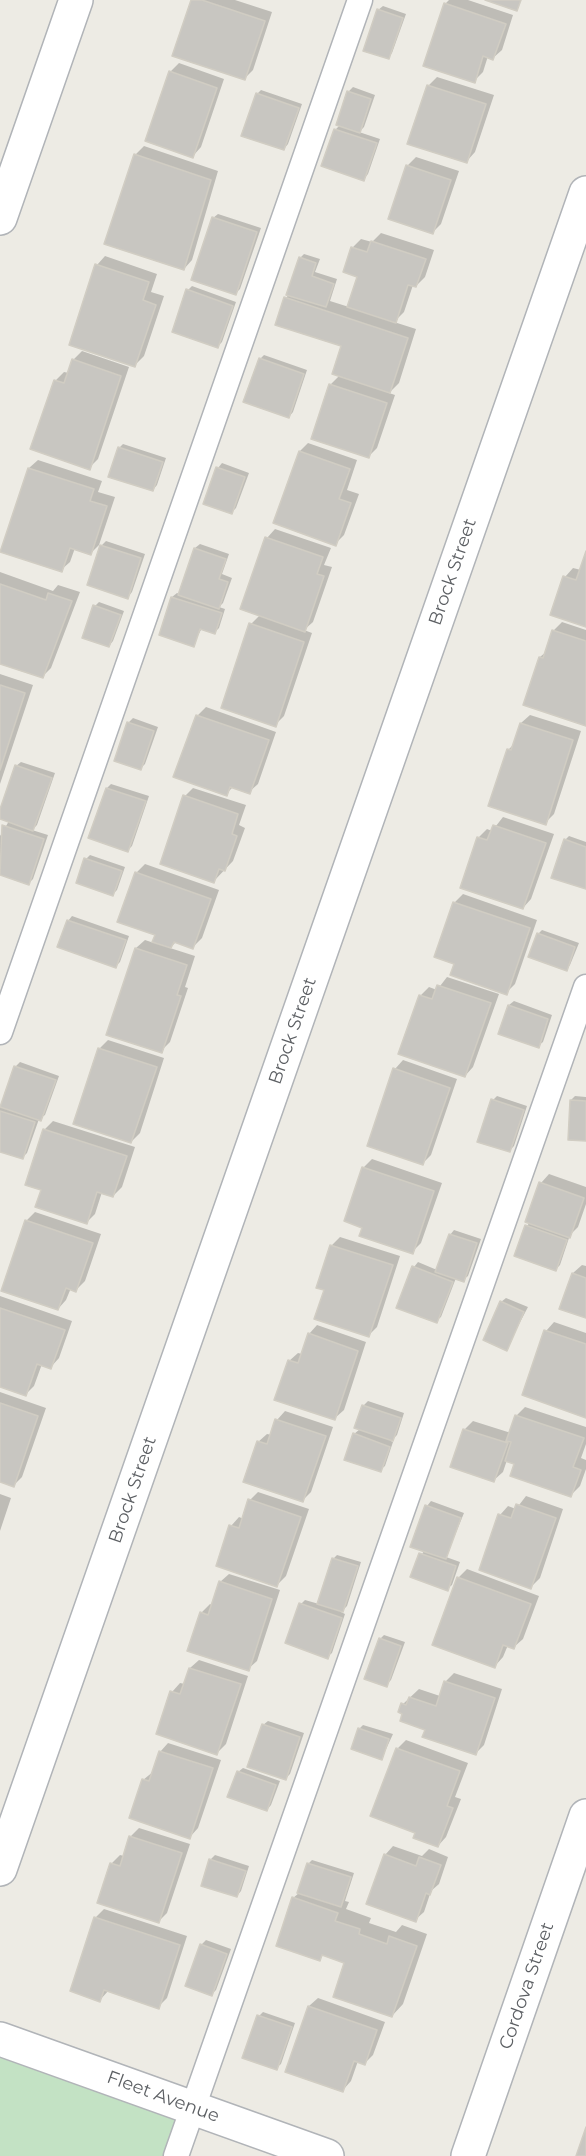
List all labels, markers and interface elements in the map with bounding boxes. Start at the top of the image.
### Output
street label: Brock Street [425,516,481,628]
street label: Brock Street [265,975,321,1087]
street label: Brock Street [105,1434,161,1546]
street label: Cordova Street [495,1920,559,2052]
street label: Fleet Avenue [104,2067,222,2127]

